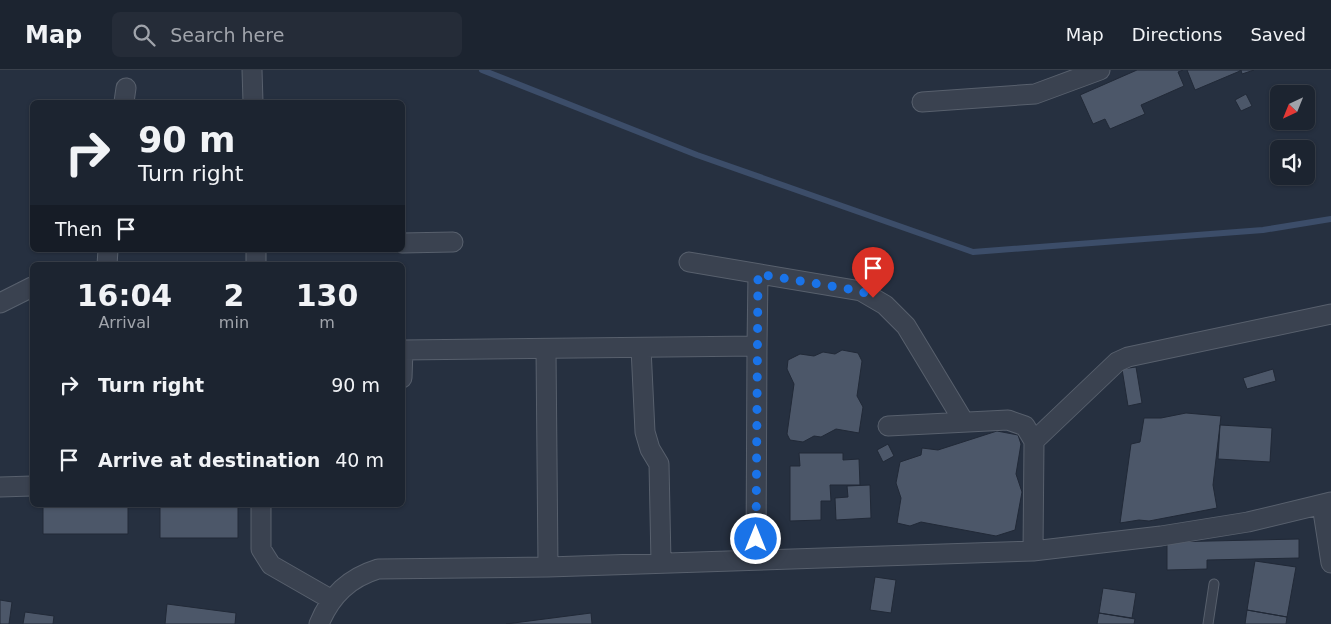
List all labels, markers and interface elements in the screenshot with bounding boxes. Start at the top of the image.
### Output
search box [112,12,462,57]
text: Map [25,21,82,49]
icon: search [130,21,158,49]
text: Search here [170,24,284,46]
text: Map [1066,24,1104,45]
text: Directions [1132,24,1222,45]
text: Saved [1250,24,1306,45]
north arrow [1270,85,1315,130]
map controls [1270,85,1315,185]
icon: right [55,120,120,185]
text: 90 m [138,120,235,160]
button: sound [1270,140,1315,185]
text: Turn right [138,161,243,186]
icon: arrive [112,215,140,243]
text: Then [55,218,102,240]
pin [852,247,894,298]
icon: arrive [859,254,887,282]
text: 16:04 [77,278,172,313]
text: 2 [223,278,244,313]
text: 130 [296,278,358,313]
text: Arrival [98,313,150,332]
text: min [219,313,249,332]
text: m [319,313,335,332]
icon: right [55,371,83,399]
text: Turn right [98,374,204,396]
text: 90 m [331,374,380,396]
icon: arrive [55,446,83,474]
text: Arrive at destination [98,449,320,471]
text: 40 m [335,449,384,471]
position arrow [729,512,781,564]

